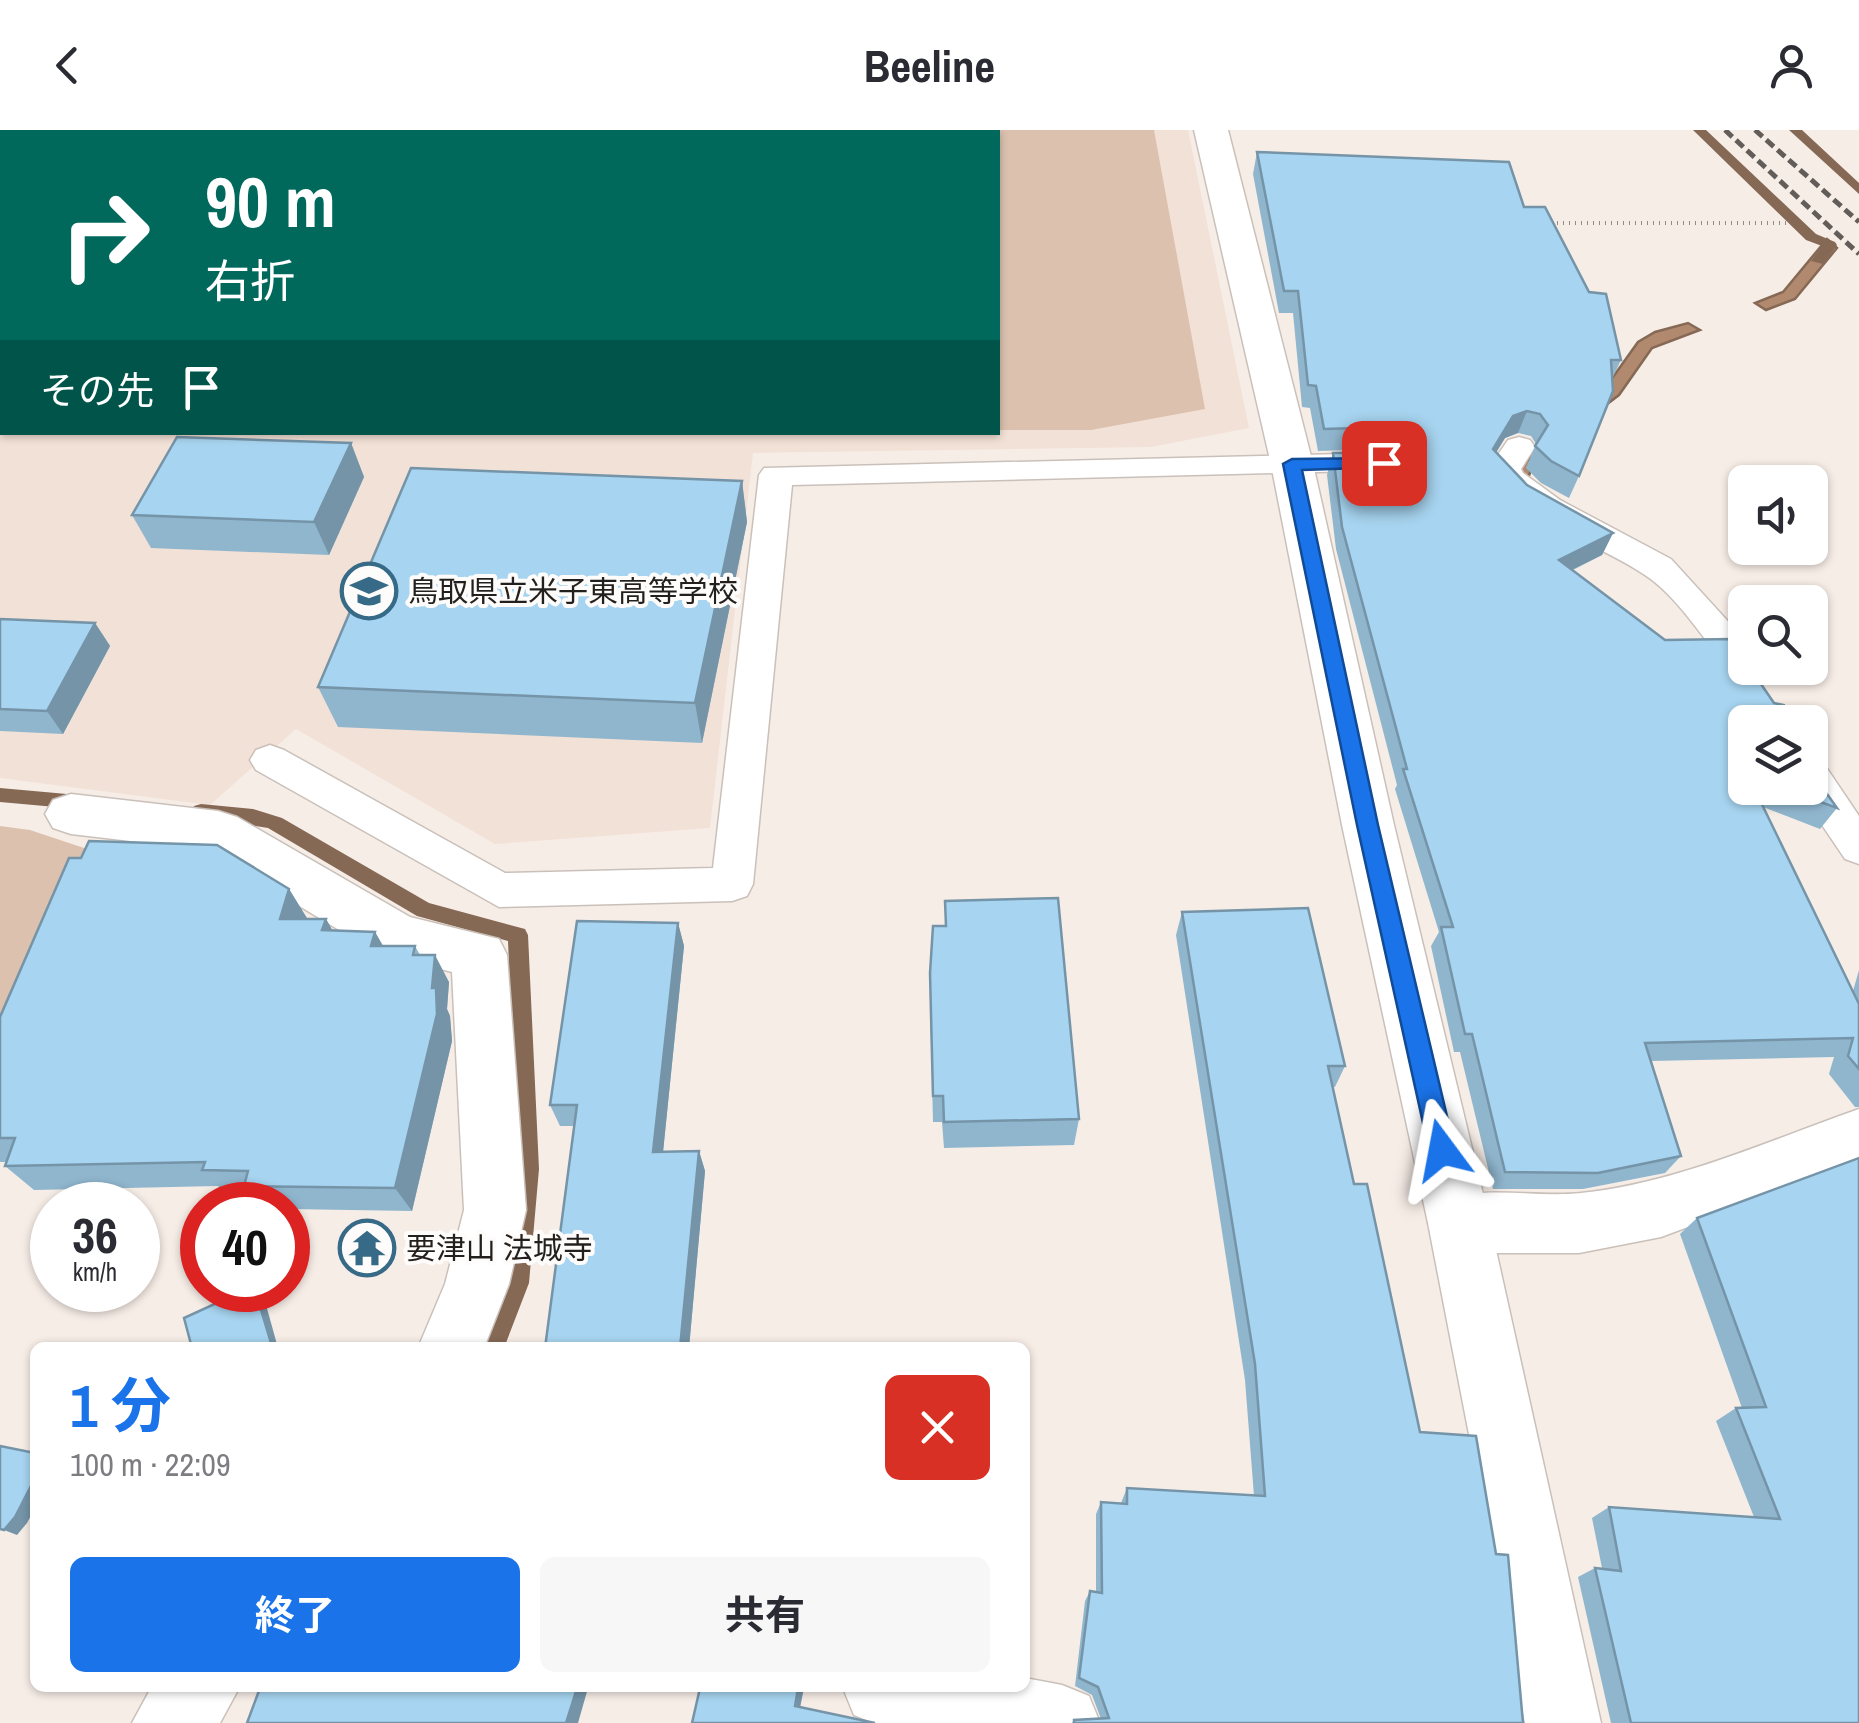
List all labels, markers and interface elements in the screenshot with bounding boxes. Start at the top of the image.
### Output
text: Beeline [864,35,995,96]
icon: back [40,38,95,93]
icon: person [1764,38,1819,93]
text: 90 m [205,155,336,249]
icon: right [40,170,170,300]
text: 右折 [205,250,295,311]
icon: arrive [174,360,229,415]
text: その先 [40,365,154,416]
pin [1342,421,1427,506]
icon: arrive [1357,436,1412,491]
map controls [1728,465,1828,805]
button: sound [1728,465,1828,565]
school or university icon: 鳥取県立米子東高等学校 [339,561,399,621]
place label: 鳥取県立米子東高等学校 [408,571,738,611]
button: search [1728,585,1828,685]
button: layers [1728,705,1828,805]
position arrow [1390,1098,1494,1202]
speed limit sign: 40 [180,1182,310,1312]
text: 36 [72,1201,118,1269]
temple icon: 要津山 法城寺 [337,1218,397,1278]
place label: 要津山 法城寺 [406,1228,593,1268]
text: km/h [73,1255,117,1289]
text: 1 分 [70,1365,171,1446]
button: close [885,1375,990,1480]
text: 100 m · 22:09 [70,1443,230,1486]
button: 終了 [70,1557,520,1672]
button: 共有 [540,1557,990,1672]

